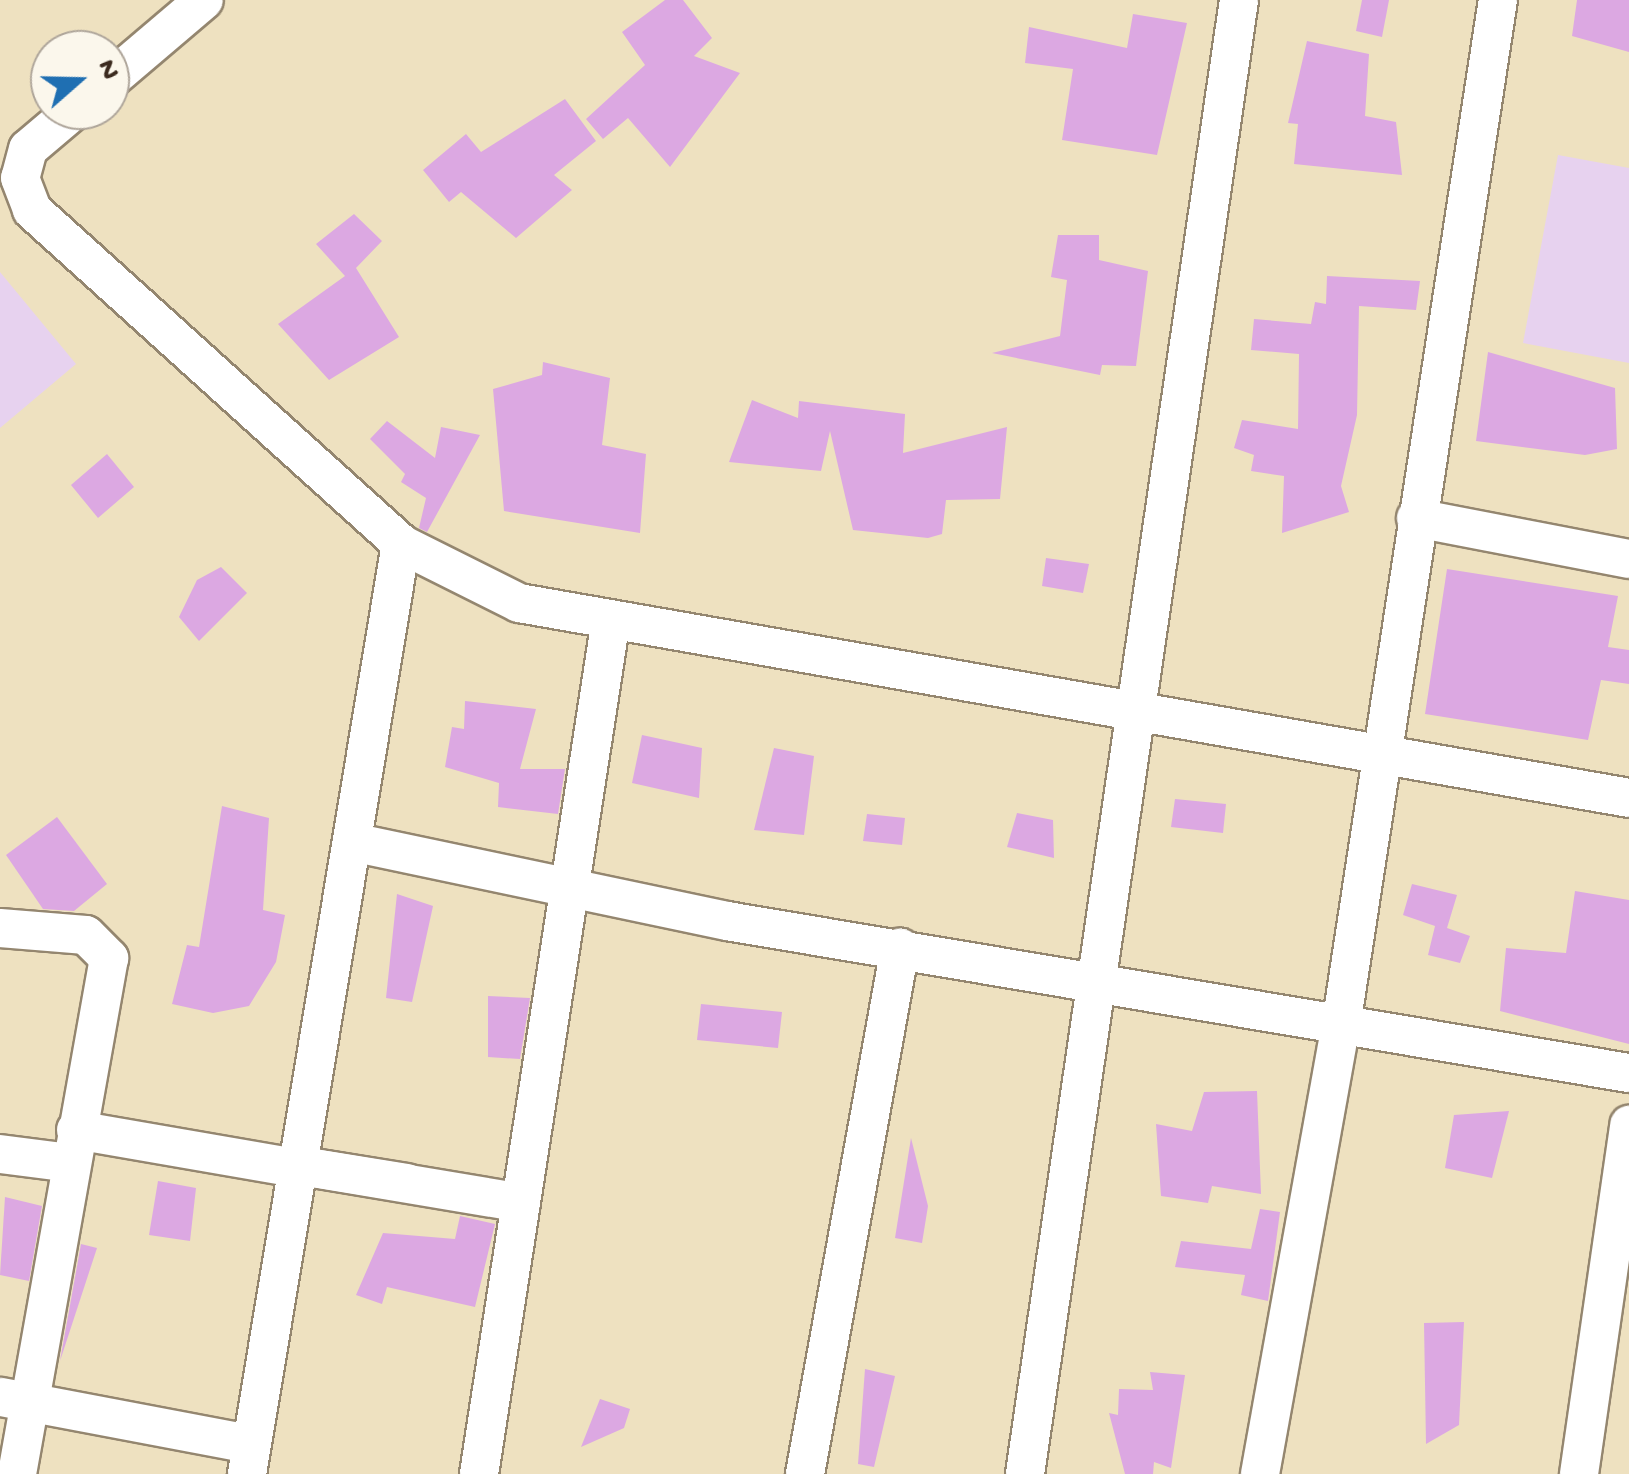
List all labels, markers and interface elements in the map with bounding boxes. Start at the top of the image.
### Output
north arrow [30,30,130,130]
text: N [88,56,125,84]

